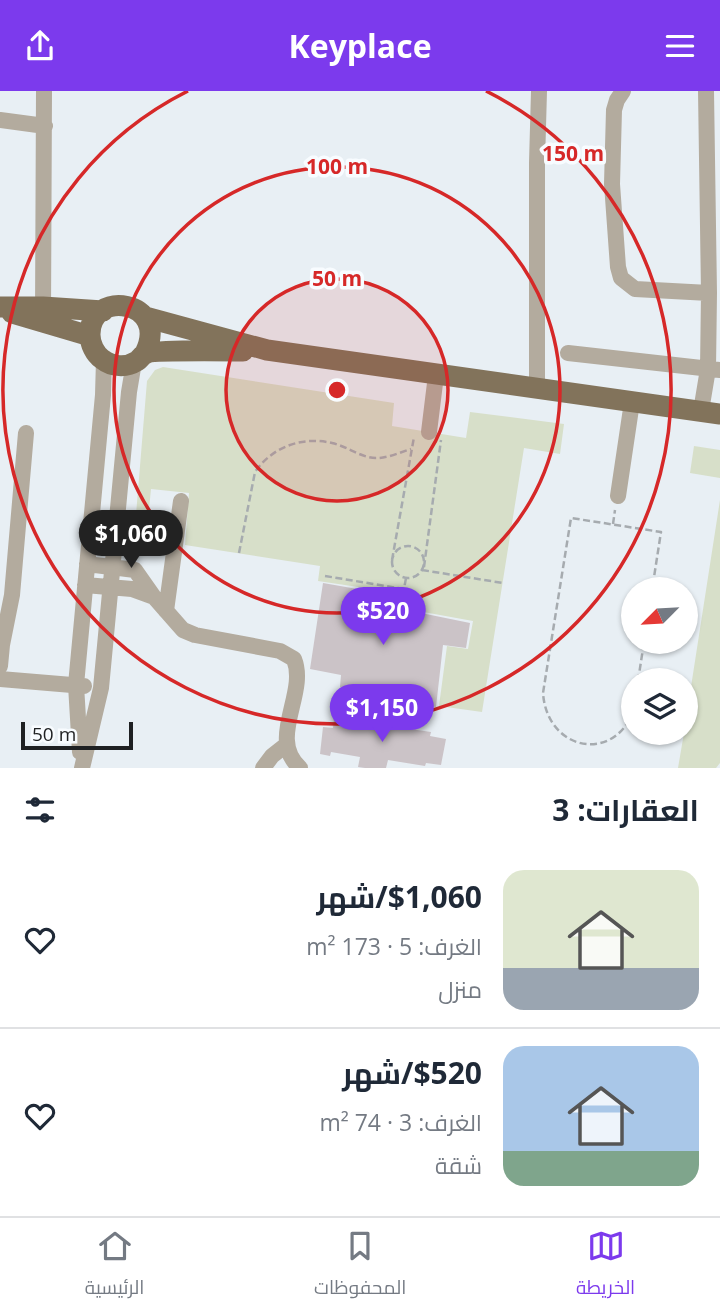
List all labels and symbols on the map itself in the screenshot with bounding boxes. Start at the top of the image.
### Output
text: 150 m [542,139,604,167]
text: 100 m [306,152,368,180]
text: 50 m [312,264,362,292]
centre of rings [325,378,349,402]
pin: $1,060 [74,511,188,570]
north arrow [621,577,698,655]
pin: $520 [342,587,424,647]
pin: $1,150 [325,685,439,744]
scale bar [21,719,133,751]

